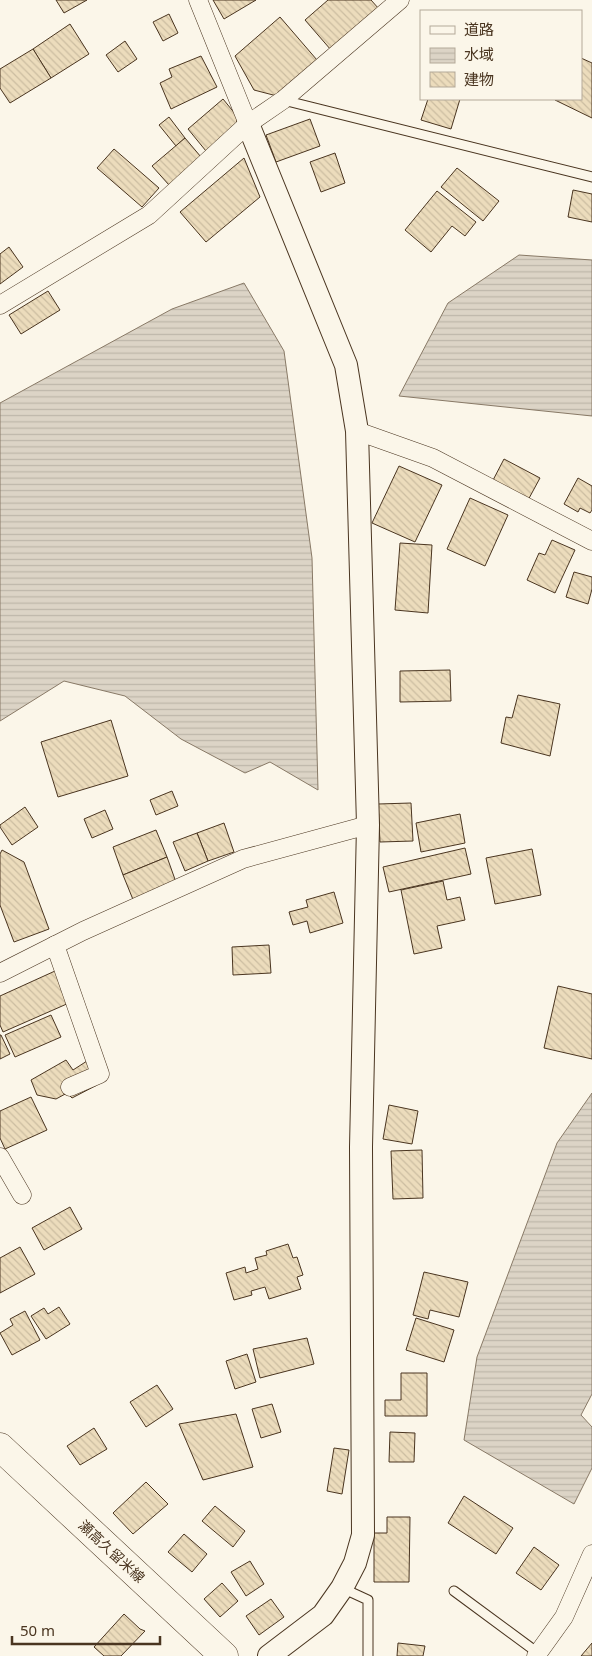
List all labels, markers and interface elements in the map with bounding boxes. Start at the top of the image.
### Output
legend [420,10,582,100]
text: 道路 [464,19,494,39]
text: 水域 [464,44,494,64]
text: 建物 [464,69,494,89]
street label: 瀬高久留米線 [75,1515,149,1587]
scale bar [12,1614,160,1646]
text: 50 m [20,1620,55,1640]

